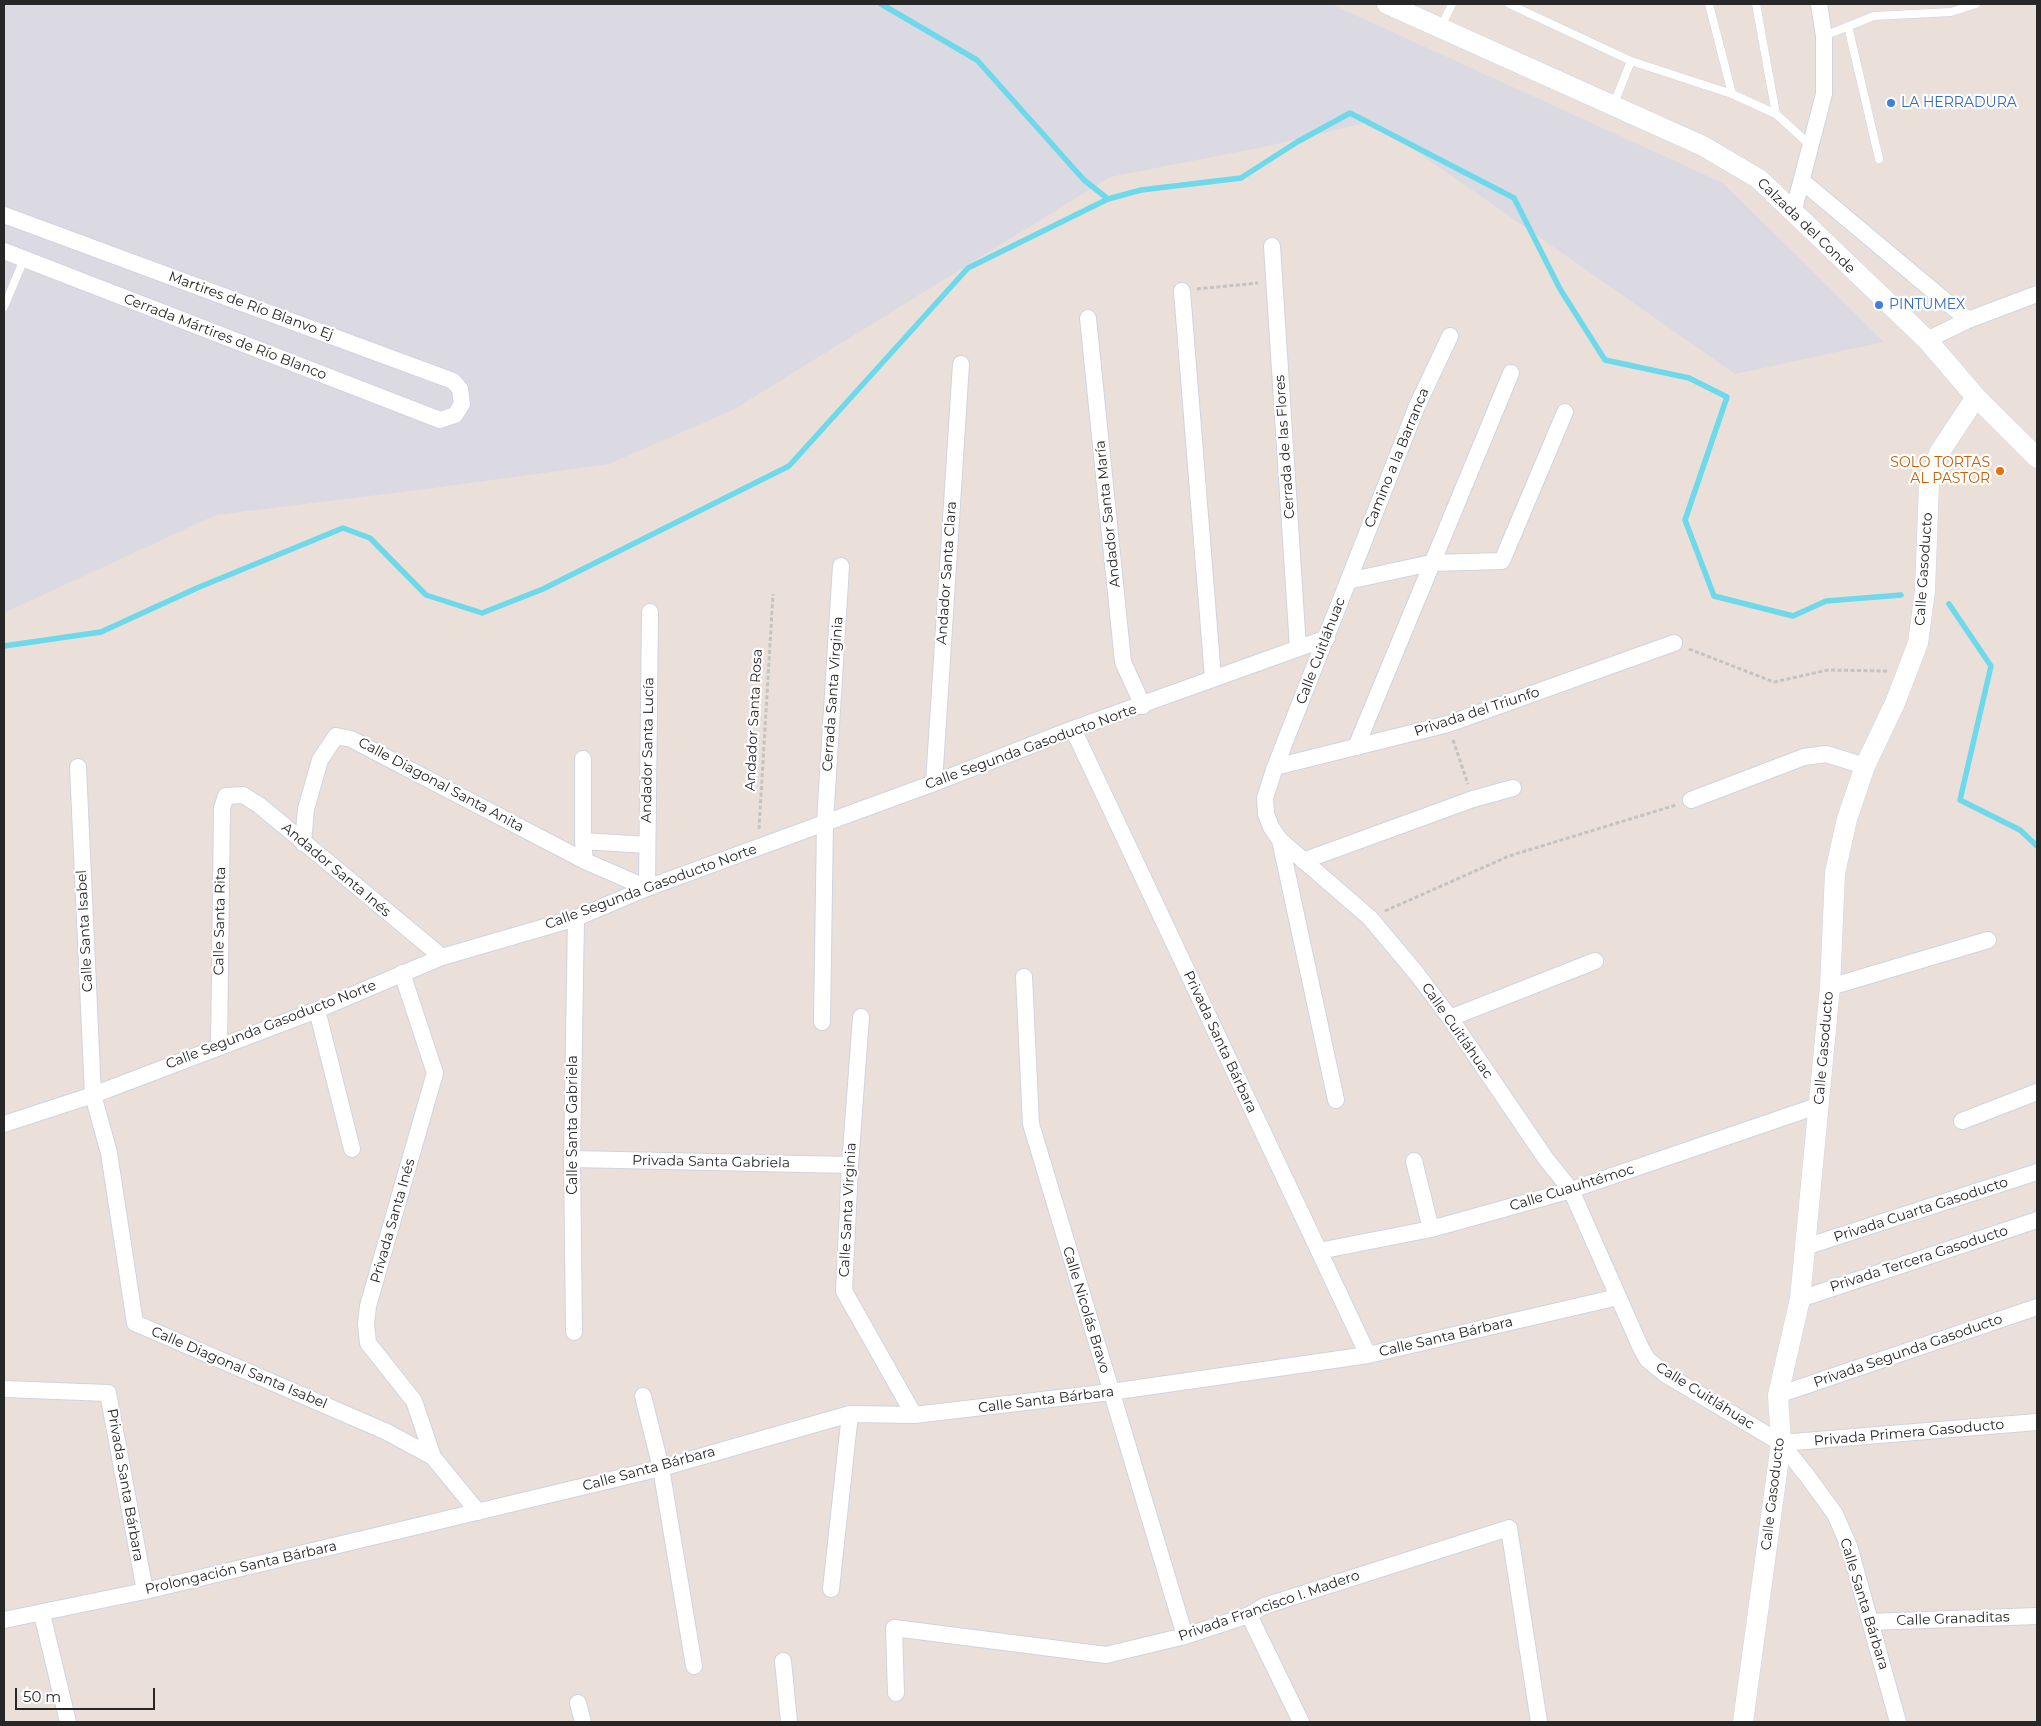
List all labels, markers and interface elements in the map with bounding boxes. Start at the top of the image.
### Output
place label: LA HERRADURA [1901,95,2017,111]
marker: LA HERRADURA [1885,97,1897,109]
street label: Calzada del Conde [1753,175,1859,277]
street label: Martires de Río Blanvo Ej [166,268,336,344]
street label: Cerrada Mártires de Río Blanco [121,290,329,384]
place label: PINTUMEX [1889,297,1965,313]
marker: PINTUMEX [1873,299,1885,311]
street label: Cerrada de las Flores [1272,374,1298,520]
street label: Camino a la Barranca [1361,386,1433,530]
street label: Andador Santa María [1092,440,1124,588]
place label: SOLO TORTAS AL PASTOR [1890,455,1990,488]
marker: SOLO TORTAS AL PASTOR [1994,465,2006,477]
street label: Andador Santa Clara [934,501,960,645]
street label: Calle Gasoducto [1912,512,1936,626]
street label: Calle Cuitláhuac [1293,595,1349,707]
street label: Cerrada Santa Virginia [819,616,847,772]
street label: Andador Santa Rosa [742,648,766,792]
street label: Andador Santa Lucía [638,677,658,823]
street label: Privada del Triunfo [1412,684,1542,740]
street label: Calle Segunda Gasoducto Norte [923,701,1139,793]
street label: Calle Diagonal Santa Anita [355,734,527,836]
street label: Andador Santa Inés [278,819,394,921]
street label: Calle Segunda Gasoducto Norte [543,841,759,933]
street label: Calle Santa Rita [211,866,229,976]
street label: Calle Santa Isabel [73,869,97,993]
street label: Privada Santa Bárbara [1180,968,1260,1116]
street label: Calle Segunda Gasoducto Norte [163,977,379,1073]
street label: Calle Cuitláhuac [1418,980,1496,1082]
street label: Calle Gasoducto [1811,991,1837,1105]
street label: Calle Santa Gabriela [565,1055,581,1195]
street label: Calle Santa Virginia [836,1142,860,1278]
street label: Privada Santa Gabriela [632,1152,790,1172]
street label: Privada Santa Inés [367,1157,419,1285]
street label: Calle Cuauhtémoc [1508,1161,1636,1215]
street label: Privada Cuarta Gasoducto [1832,1174,2010,1246]
street label: Privada Tercera Gasoducto [1828,1222,2010,1296]
street label: Calle Nicolás Bravo [1059,1245,1113,1375]
street label: Privada Segunda Gasoducto [1811,1311,2005,1391]
street label: Calle Santa Bárbara [1377,1313,1515,1361]
street label: Calle Diagonal Santa Isabel [148,1323,330,1413]
street label: Calle Cuitláhuac [1653,1359,1757,1433]
street label: Calle Santa Bárbara [977,1383,1115,1417]
street label: Privada Santa Bárbara [103,1407,147,1563]
street label: Privada Primera Gasoducto [1813,1416,2005,1450]
street label: Calle Gasoducto [1758,1437,1788,1551]
street label: Calle Santa Bárbara [581,1443,717,1495]
street label: Calle Santa Bárbara [1836,1536,1892,1672]
street label: Prolongación Santa Bárbara [143,1538,339,1598]
street label: Privada Francisco I. Madero [1176,1567,1362,1645]
street label: Calle Granaditas [1896,1609,2010,1629]
scale bar [18,1678,158,1710]
text: 50 m [23,1687,61,1706]

